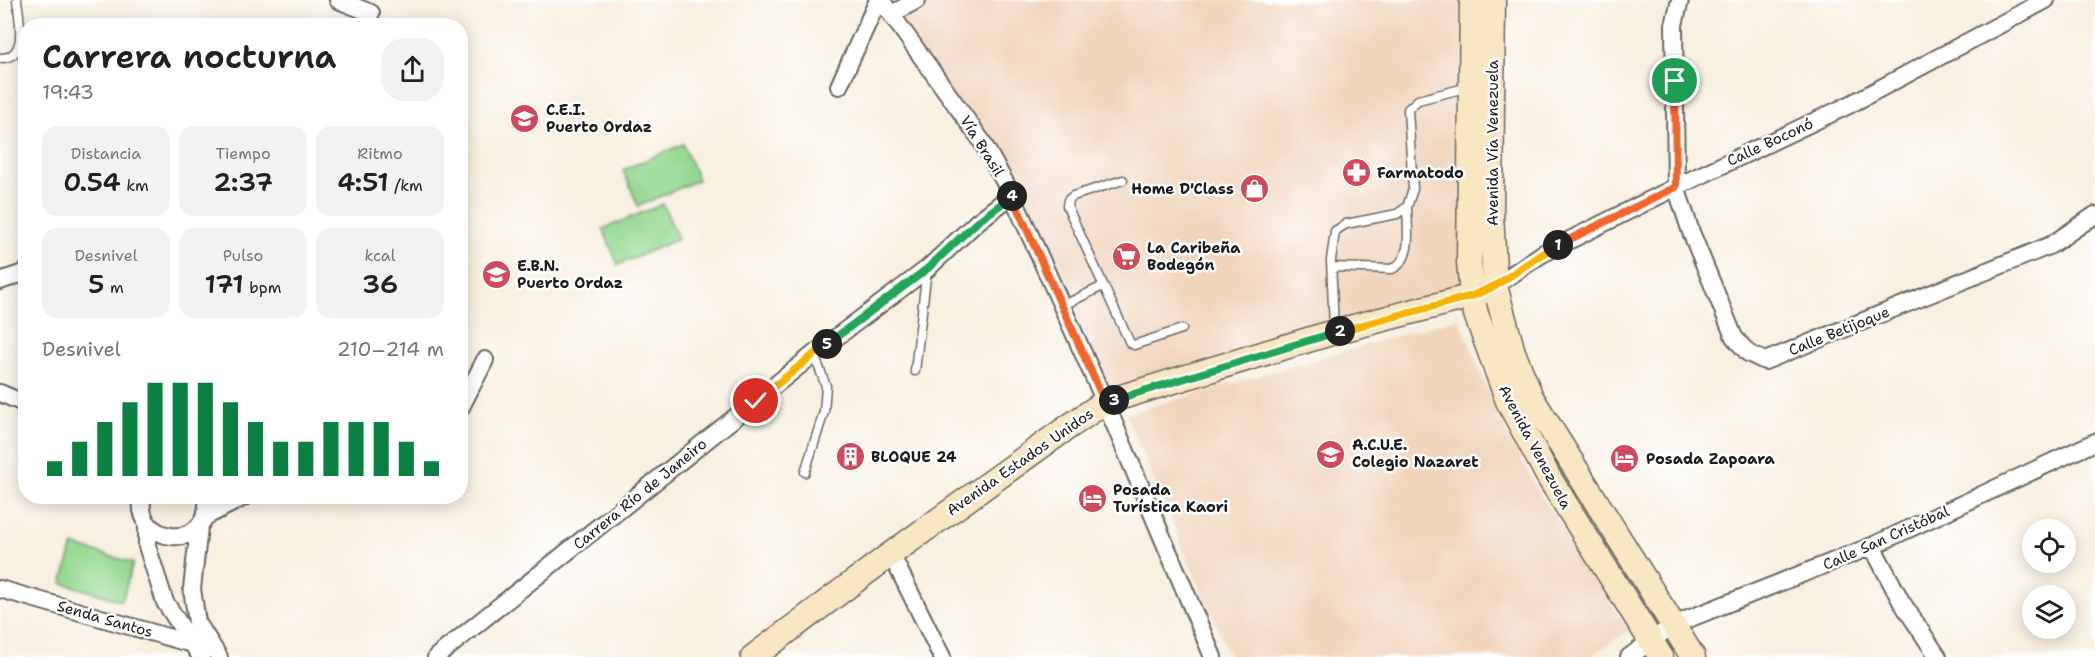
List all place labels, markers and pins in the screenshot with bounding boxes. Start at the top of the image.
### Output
pin [1649,55,1700,106]
place label: C.E.I. Puerto Ordaz [546,100,652,137]
school or university icon: C.E.I. Puerto Ordaz [509,103,541,135]
pharmacy icon: Farmatodo [1340,157,1372,189]
place label: Farmatodo [1377,163,1464,183]
shop icon: Home D'Class [1239,173,1271,205]
place label: Home D'Class [1131,179,1234,199]
pin: 4 [997,181,1027,211]
pin: 1 [1543,230,1573,260]
place label: La Caribeña Bodegón [1147,238,1241,275]
supermarket icon: La Caribeña Bodegón [1110,241,1142,273]
place label: E.B.N. Puerto Ordaz [517,256,623,293]
school or university icon: E.B.N. Puerto Ordaz [480,259,512,291]
pin: 2 [1325,316,1355,346]
pin: 5 [812,329,842,359]
pin [730,375,781,426]
pin: 3 [1099,385,1129,415]
place label: A.C.U.E. Colegio Nazaret [1352,435,1479,472]
school or university icon: A.C.U.E. Colegio Nazaret [1315,438,1347,470]
building icon: BLOQUE 24 [834,441,866,473]
hotel icon: Posada Zapoara [1609,443,1641,475]
place label: BLOQUE 24 [871,447,957,467]
place label: Posada Zapoara [1646,449,1776,469]
place label: Posada Turística Kaori [1113,480,1228,517]
hotel icon: Posada Turística Kaori [1076,483,1108,515]

